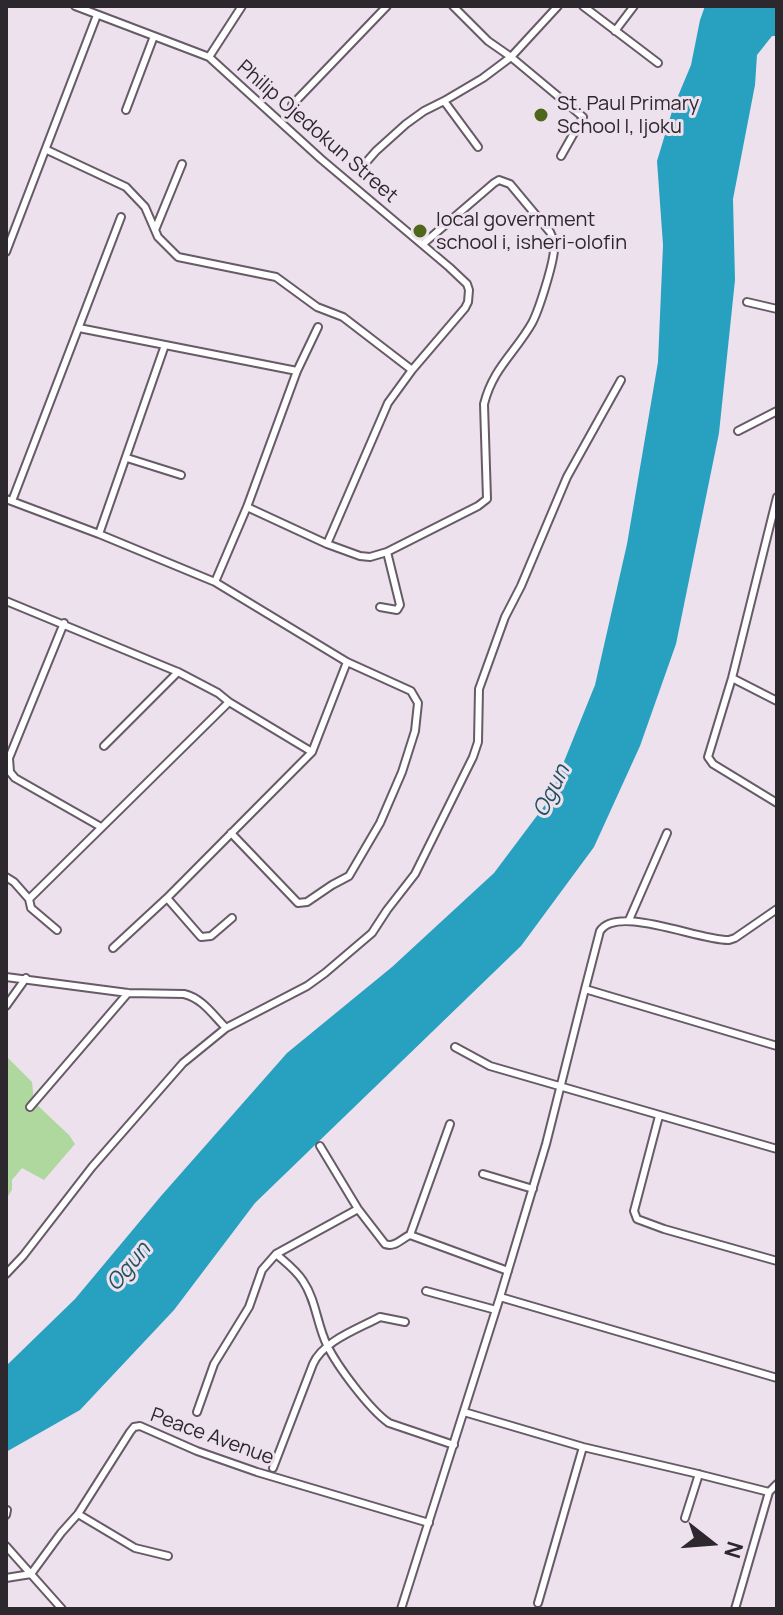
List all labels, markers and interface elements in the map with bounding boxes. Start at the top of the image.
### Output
street label: Philip Ojedokun Street [232,56,402,208]
place label: St. Paul Primary School I, Ijoku [557,92,699,139]
marker: St. Paul Primary School I, Ijoku [532,106,550,124]
place label: local government school i, isheri-olofin [436,208,627,255]
marker: local government school i, isheri-olofin [411,222,429,240]
water label: Ogun [528,760,576,822]
water label: Ogun [101,1237,157,1297]
street label: Peace Avenue [147,1404,277,1470]
north arrow [671,1503,751,1583]
text: N [717,1538,751,1562]

